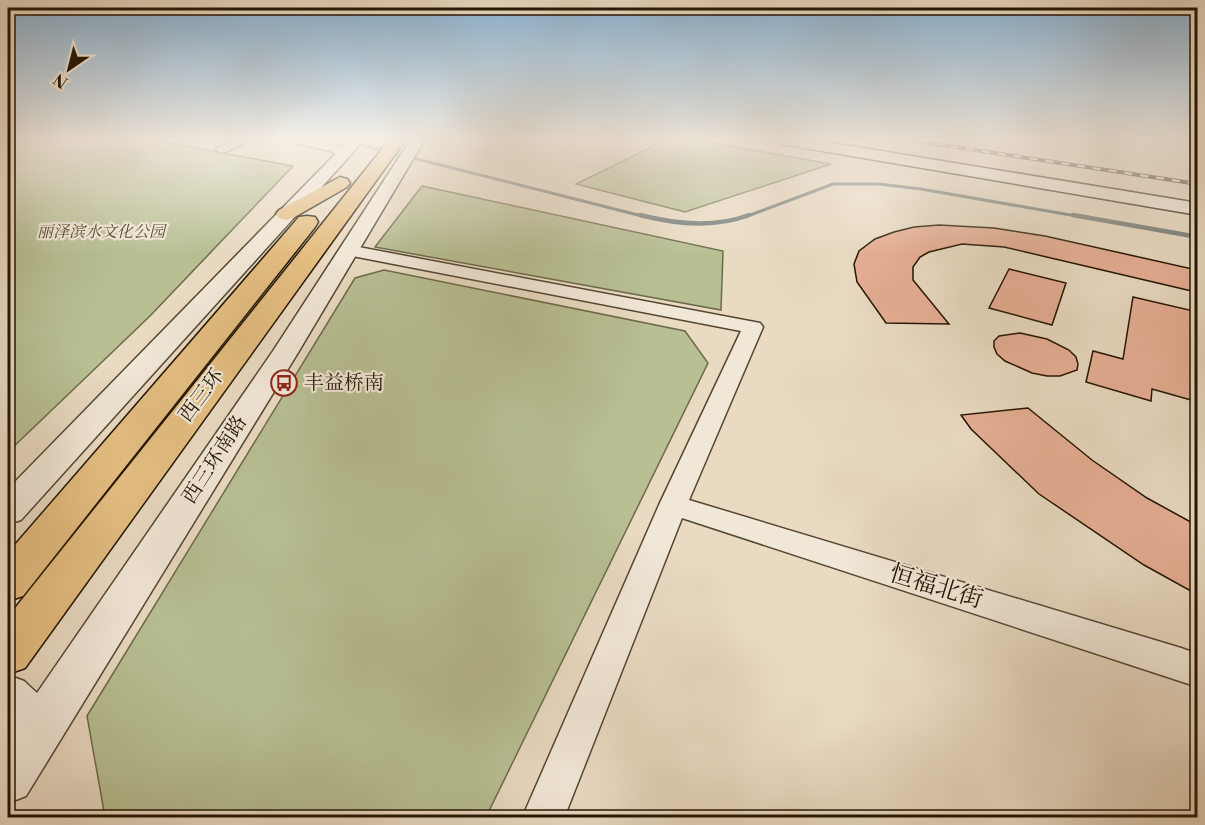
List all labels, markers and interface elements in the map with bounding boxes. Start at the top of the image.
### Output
north arrow [39,39,99,99]
text: N [50,68,72,92]
park label: 丽泽滨水文化公园 [37,222,168,242]
street label: 西三环 [174,365,230,427]
bus stop icon: 丰益桥南 [269,368,299,398]
place label: 丰益桥南 [304,371,384,396]
street label: 西三环南路 [177,411,253,509]
street label: 恒福北街 [886,559,986,615]

